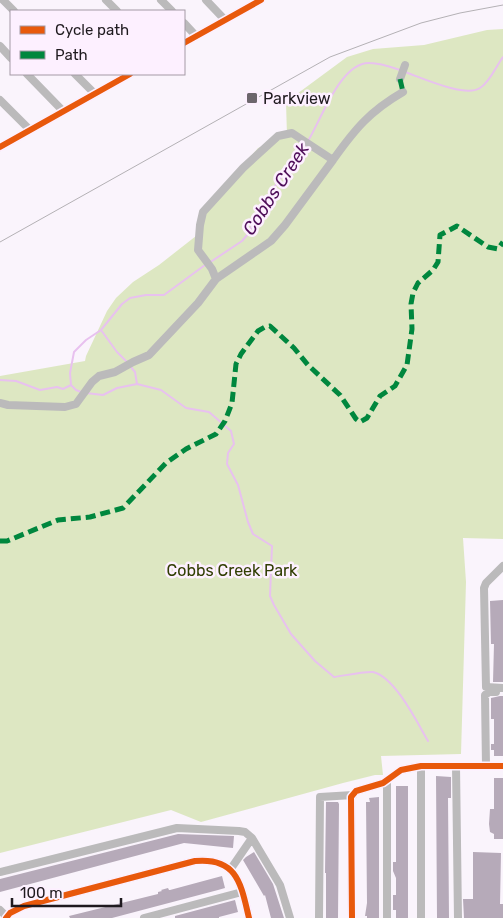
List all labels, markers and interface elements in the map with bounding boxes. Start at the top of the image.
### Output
legend [10,10,185,75]
text: Cycle path [55,21,129,39]
text: Path [55,46,88,64]
place label: Parkview [263,89,331,108]
marker: Parkview [245,91,259,105]
water label: Cobbs Creek [238,138,314,239]
park label: Cobbs Creek Park [167,561,298,580]
scale bar [12,876,121,908]
text: 100 m [20,884,62,902]

